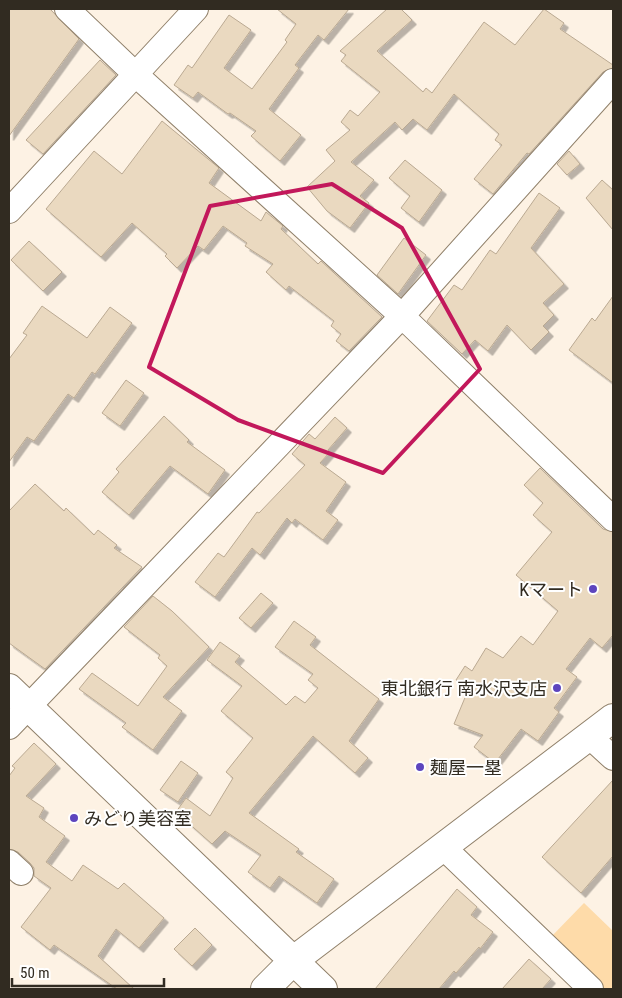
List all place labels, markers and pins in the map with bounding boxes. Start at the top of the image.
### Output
place label: Kマート [519,579,583,600]
marker: Kマート [587,583,599,595]
place label: 東北銀行 南水沢支店 [381,678,547,699]
marker: 東北銀行 南水沢支店 [551,682,563,694]
place label: 麺屋一塁 [430,757,502,778]
marker: 麺屋一塁 [414,761,426,773]
place label: みどり美容室 [84,808,192,829]
marker: みどり美容室 [68,812,80,824]

